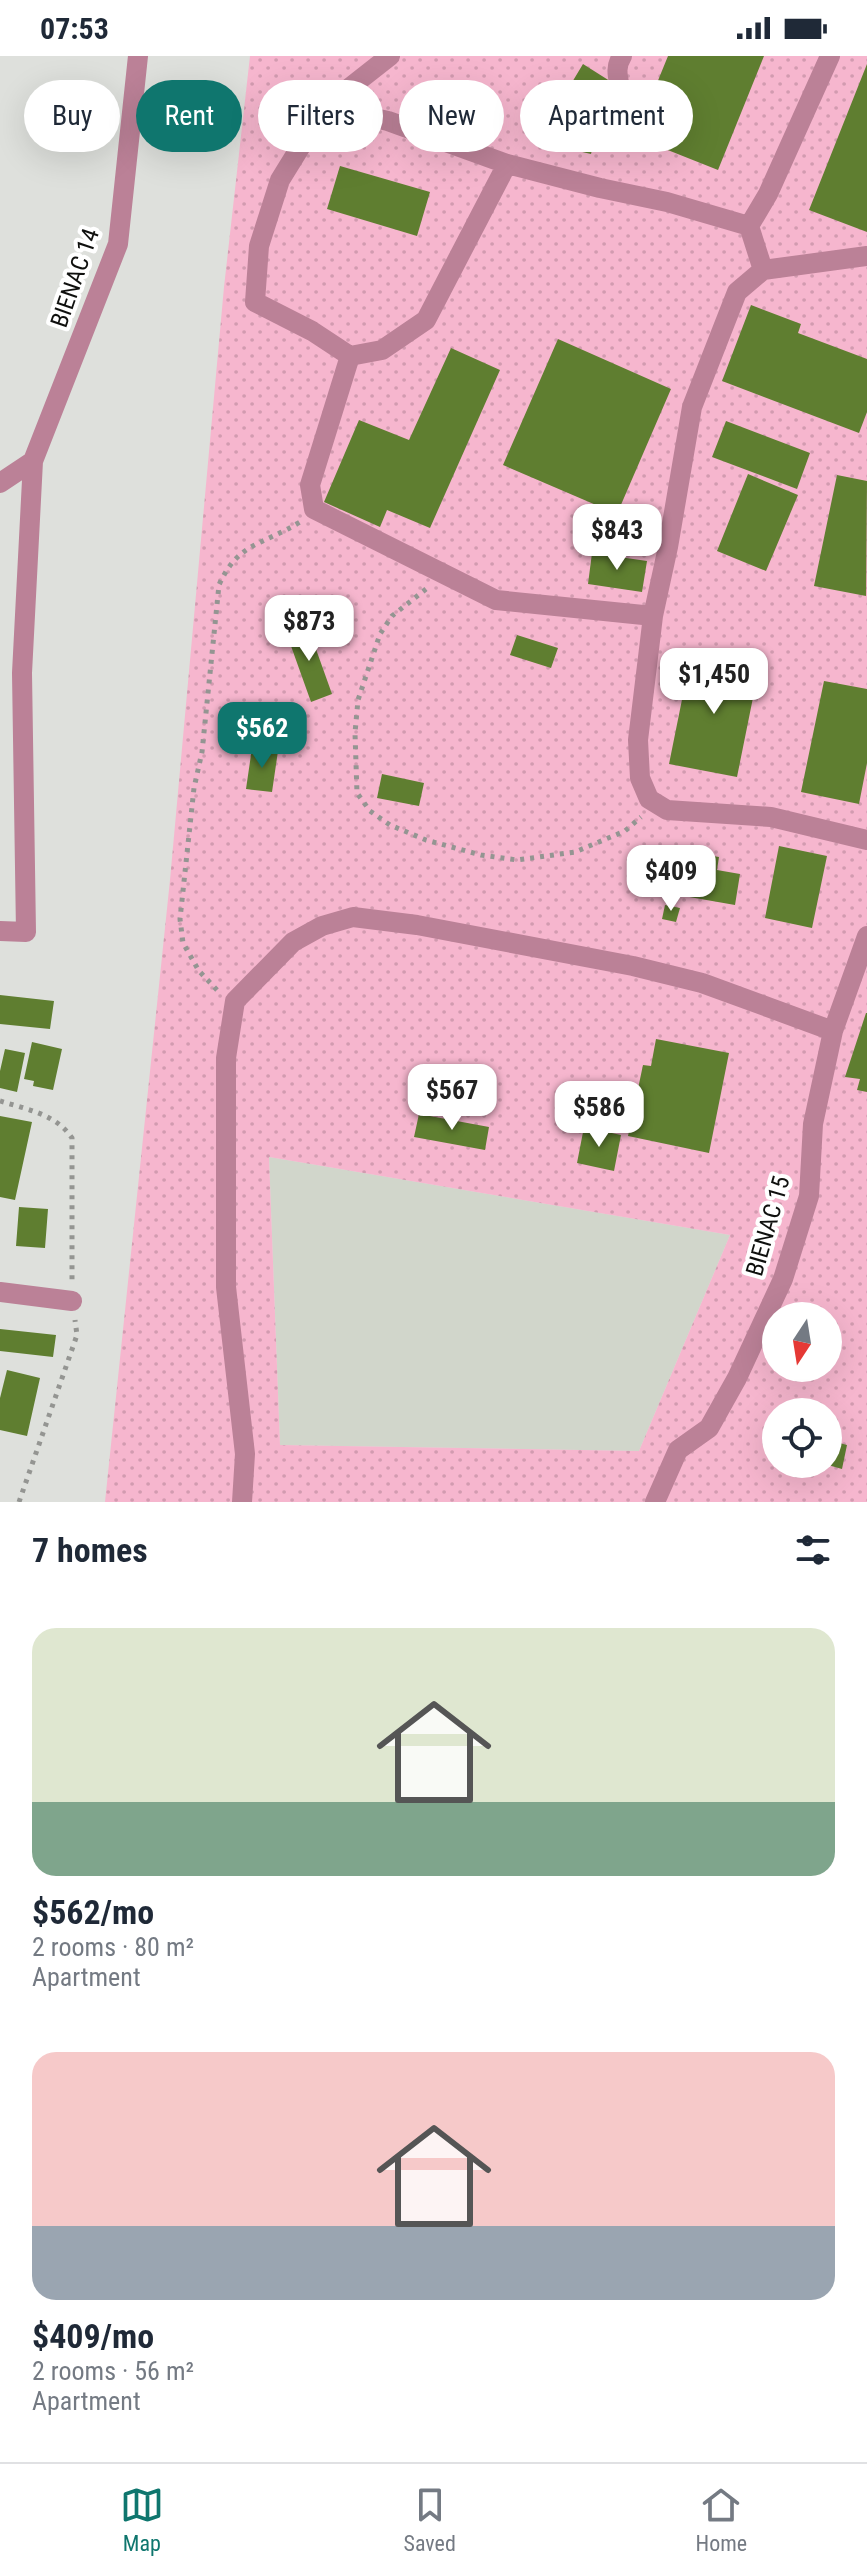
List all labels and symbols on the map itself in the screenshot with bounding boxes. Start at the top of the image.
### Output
street label: BIENAC 14 [45,225,105,331]
pin: $843 [570,504,664,572]
pin: $873 [262,595,356,663]
pin: $1,450 [649,648,779,716]
pin: $562 [215,702,309,770]
pin: $409 [624,845,718,913]
pin: $567 [405,1064,499,1132]
pin: $586 [552,1081,646,1149]
street label: BIENAC 15 [740,1173,796,1279]
north arrow [762,1302,842,1382]

